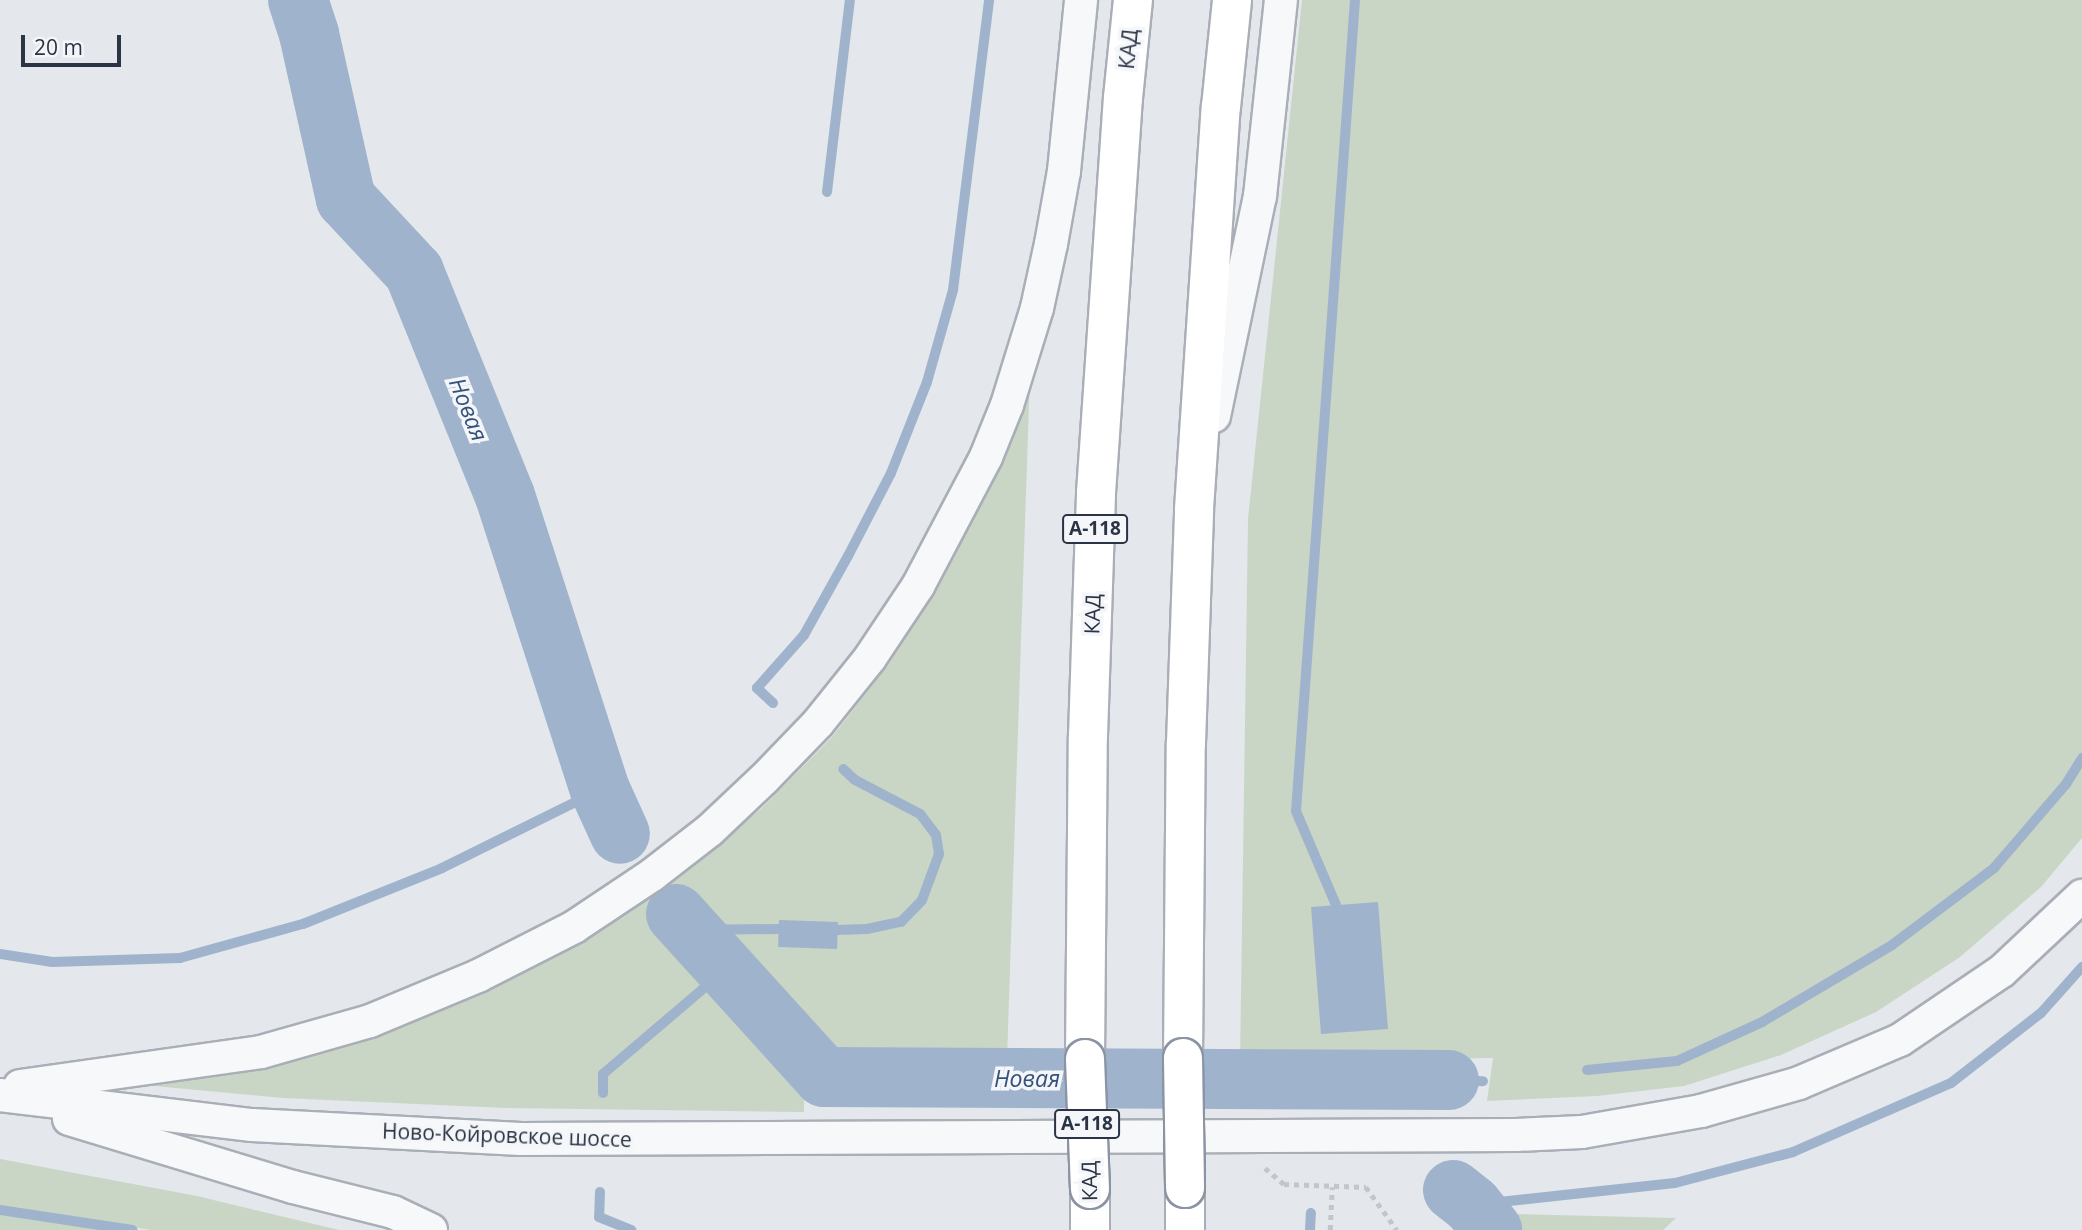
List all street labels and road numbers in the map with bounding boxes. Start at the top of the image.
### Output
street label: КАД [1113,28,1143,70]
road number: А-118 [1062,514,1128,544]
street label: КАД [1079,593,1105,635]
road number: А-118 [1054,1108,1120,1140]
street label: Ново-Койровское шоссе [382,1118,632,1152]
street label: КАД [1076,1161,1102,1201]

